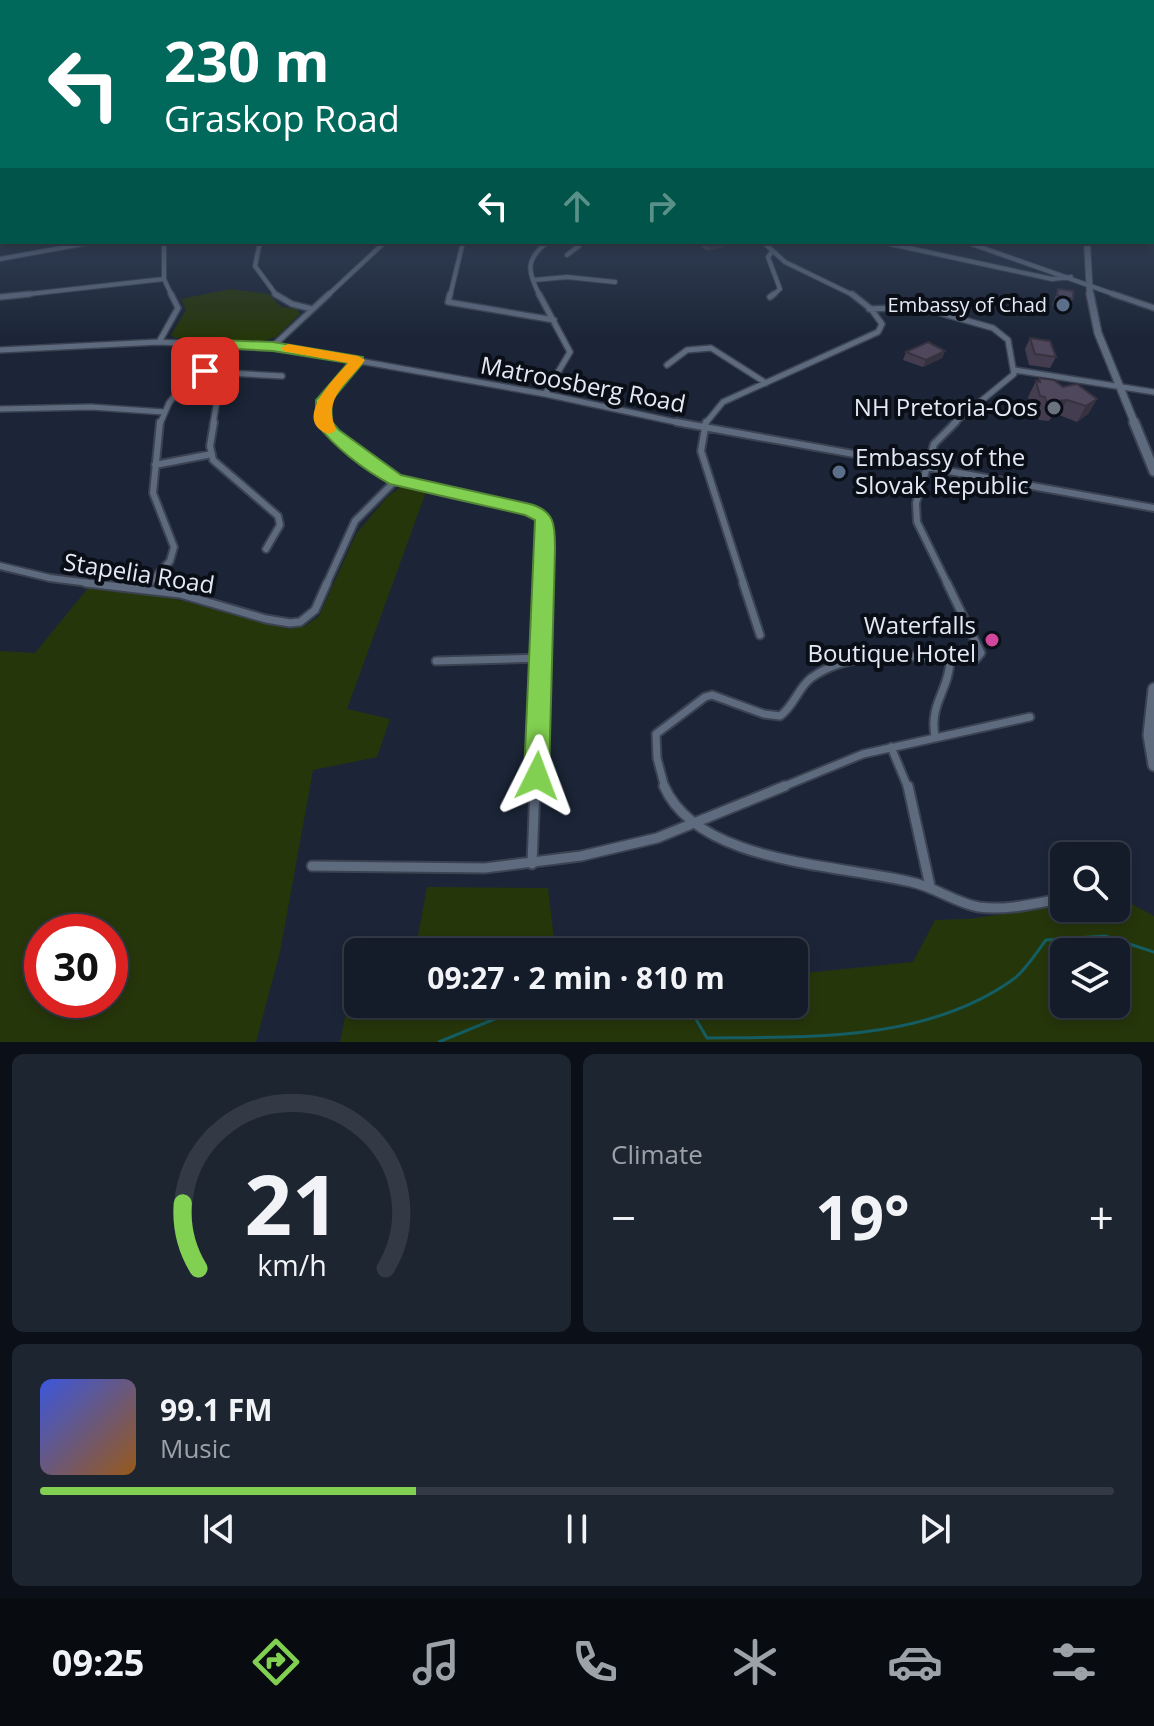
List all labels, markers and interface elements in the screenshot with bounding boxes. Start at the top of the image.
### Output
text: 230 m [164,22,330,98]
icon: left [32,32,136,136]
text: Graskop Road [164,94,400,143]
icon: left [471,184,515,228]
icon: ahead [555,184,599,228]
icon: right [639,184,683,228]
place label: Embassy of Chad [888,291,1047,318]
marker: Embassy of Chad [1054,296,1072,314]
pin [171,337,239,405]
street label: Matroosberg Road [478,347,689,420]
icon: arrive [183,349,227,393]
place label: NH Pretoria-Oos [854,390,1038,423]
marker: NH Pretoria-Oos [1045,399,1063,417]
place label: Embassy of the Slovak Republic [855,440,1029,501]
marker: Embassy of the Slovak Republic [830,463,848,481]
street label: Stapelia Road [62,544,217,601]
place label: Waterfalls Boutique Hotel [807,608,976,669]
marker: Waterfalls Boutique Hotel [983,631,1001,649]
position arrow [495,734,579,818]
map controls [1050,842,1130,1018]
button: search [1050,842,1130,922]
speed limit sign: 30 [24,914,128,1018]
button: layers [1050,938,1130,1018]
text: 09:27 · 2 min · 810 m [427,957,725,998]
text: Climate [611,1136,703,1172]
text: 21 [244,1146,339,1259]
text: 19° [815,1176,910,1258]
text: − [611,1187,636,1247]
text: + [1089,1187,1114,1247]
text: km/h [257,1245,326,1284]
text: 99.1 FM [160,1389,273,1430]
text: Music [160,1430,231,1466]
icon: previous [197,1507,241,1551]
icon: pause [555,1507,599,1551]
icon: next [913,1507,957,1551]
icon: directions [248,1634,304,1690]
icon: music [408,1634,464,1690]
icon: phone [567,1634,623,1690]
icon: climate [727,1634,783,1690]
icon: car [887,1634,943,1690]
icon: filters [1046,1634,1102,1690]
text: 09:25 [52,1638,144,1687]

